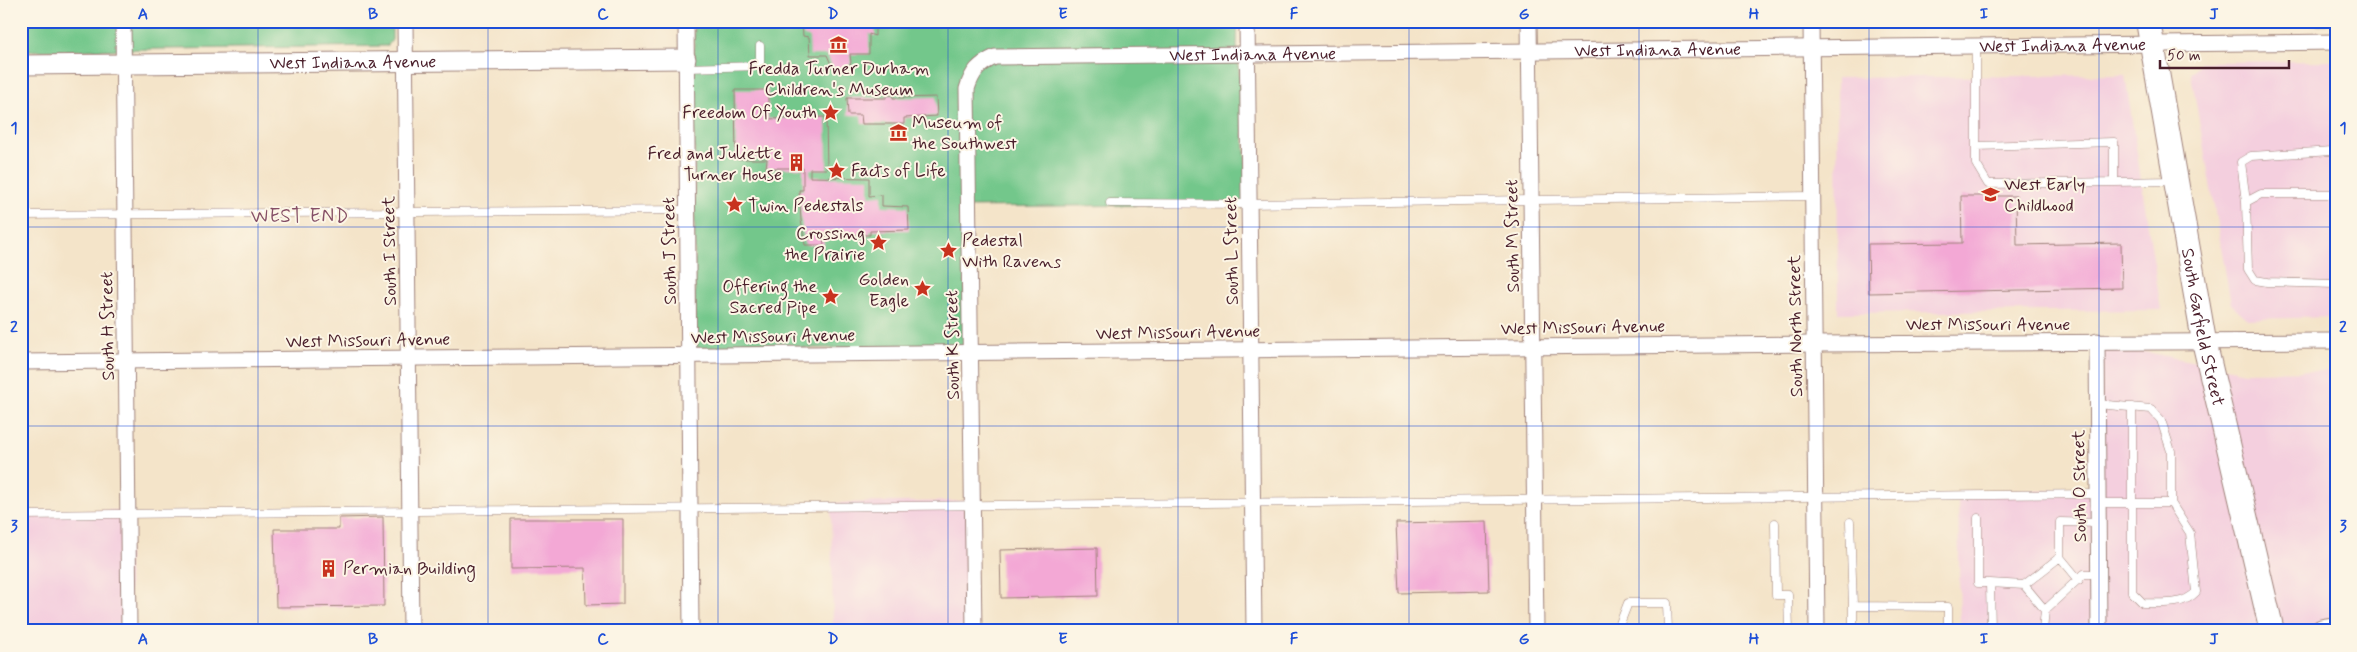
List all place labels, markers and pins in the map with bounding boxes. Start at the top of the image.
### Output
museum icon: Fredda Turner Durham Children's Museum [829,35,849,55]
place label: Fredda Turner Durham Children's Museum [749,57,930,102]
place label: Freedom Of Youth [682,101,817,125]
place icon: Freedom Of Youth [821,102,841,122]
place label: Museum of the Southwest [912,111,1018,156]
museum icon: Museum of the Southwest [888,122,908,142]
place label: Fred and Juliette Turner House [647,142,782,187]
building icon: Fred and Juliette Turner House [786,153,806,173]
place label: Facts of Life [851,159,946,183]
place icon: Facts of Life [827,160,847,180]
place label: West Early Childhood [2004,173,2085,218]
school or university icon: West Early Childhood [1980,184,2000,204]
place label: Twin Pedestals [748,194,863,218]
place icon: Twin Pedestals [724,195,744,215]
place label: Crossing the Prairie [785,222,865,267]
place label: Pedestal With Ravens [962,229,1061,274]
place icon: Crossing the Prairie [869,233,889,253]
place icon: Pedestal With Ravens [938,240,958,260]
place label: Golden Eagle [858,268,909,313]
place label: Offering the Sacred Pipe [722,275,817,320]
place icon: Golden Eagle [913,279,933,299]
place icon: Offering the Sacred Pipe [821,286,841,306]
place label: Permian Building [343,557,476,582]
building icon: Permian Building [319,558,339,578]

